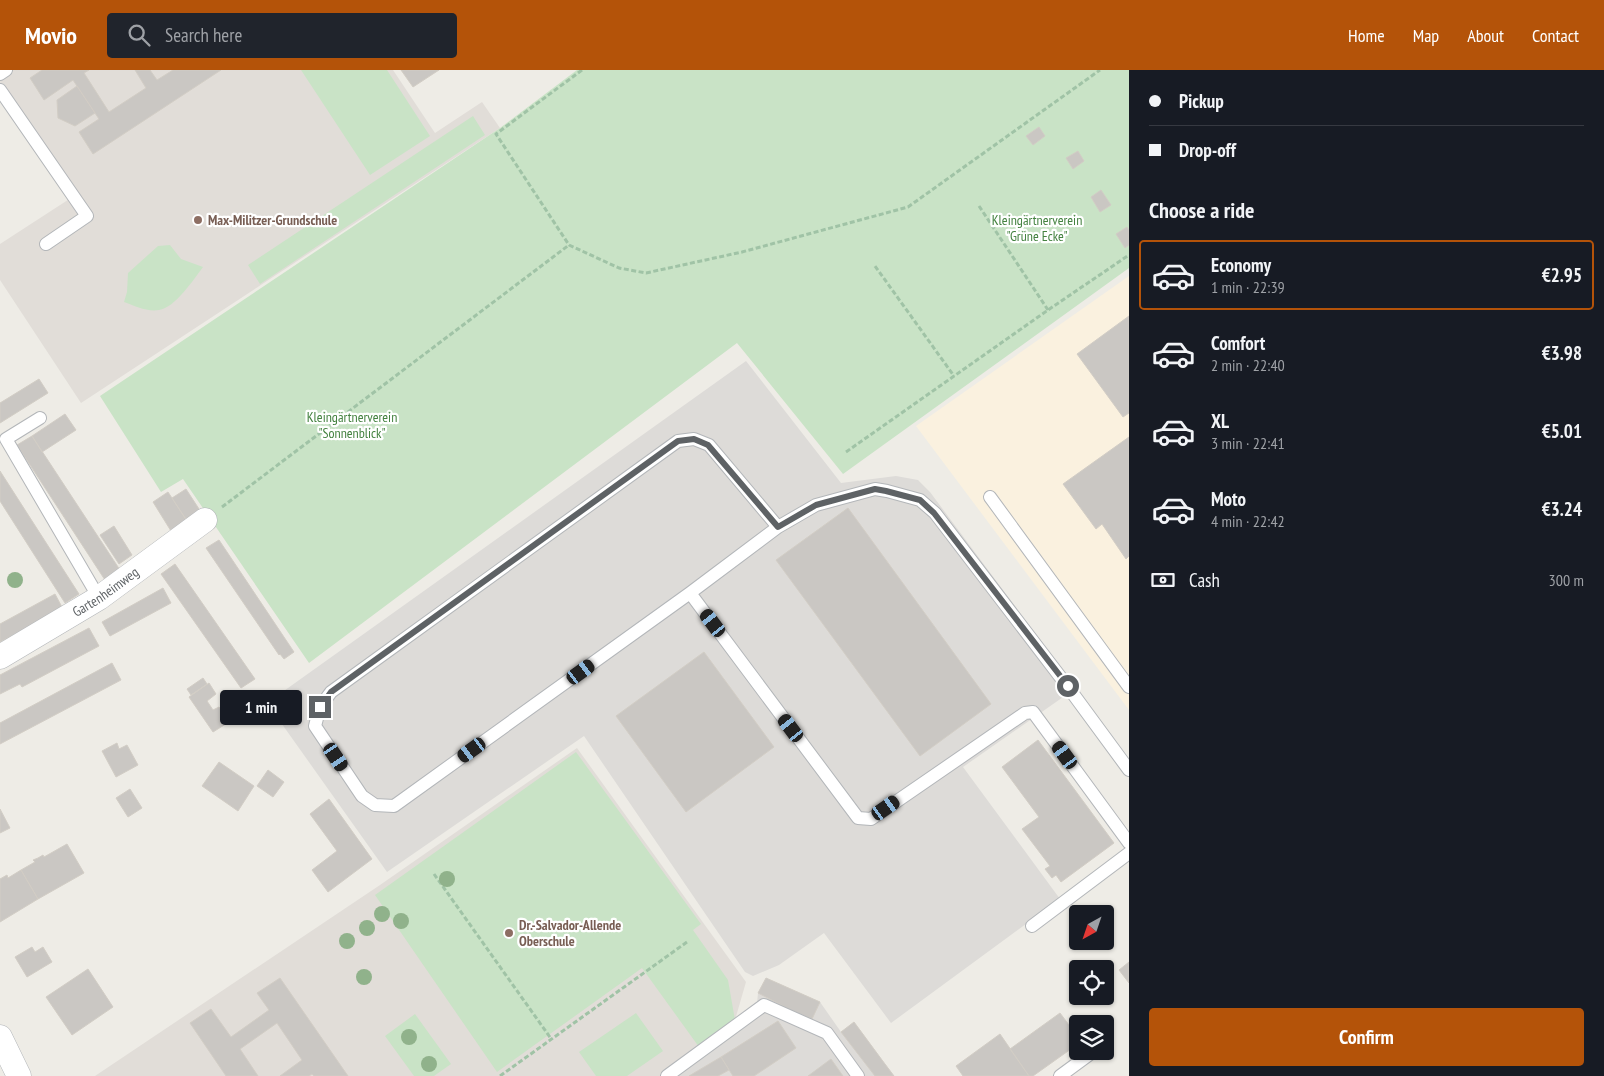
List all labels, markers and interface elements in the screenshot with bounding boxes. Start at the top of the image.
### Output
search box [107,13,457,58]
text: Movio [25,20,77,51]
icon: search [125,21,153,49]
text: Search here [165,23,242,47]
text: Home [1348,24,1385,47]
text: Map [1413,24,1439,47]
text: About [1467,24,1504,47]
text: Contact [1532,24,1579,47]
text: Pickup [1179,89,1224,113]
text: Drop-off [1179,138,1236,162]
text: Choose a ride [1149,196,1254,224]
place label: Max-Militzer-Grundschule [208,211,337,229]
park label: Kleingärtnerverein "Grüne Ecke" [992,211,1082,245]
marker: Max-Militzer-Grundschule [192,214,204,226]
icon: car [1151,253,1196,298]
text: Economy [1211,253,1271,277]
text: €2.95 [1542,263,1582,287]
text: 1 min · 22:39 [1211,277,1285,297]
icon: car [1151,331,1196,376]
text: Comfort [1211,331,1265,355]
text: €3.98 [1542,341,1582,365]
text: 2 min · 22:40 [1211,355,1285,375]
park label: Kleingärtnerverein "Sonnenblick" [307,408,397,442]
icon: car [1151,409,1196,454]
text: XL [1211,409,1229,433]
text: €5.01 [1542,419,1582,443]
text: 3 min · 22:41 [1211,433,1285,453]
icon: car [1151,487,1196,532]
text: Moto [1211,487,1246,511]
text: €3.24 [1542,497,1582,521]
text: 4 min · 22:42 [1211,511,1285,531]
street label: Gartenheimweg [69,563,142,621]
icon: cash [1149,566,1177,594]
text: Cash [1189,568,1220,592]
text: 300 m [1549,570,1584,590]
car [697,607,728,639]
car [564,657,597,687]
route start [1057,675,1079,697]
callout: 1 min [220,690,302,724]
route end [309,696,331,718]
text: 1 min [245,697,277,717]
car [775,712,806,744]
car [455,735,488,765]
car [1050,738,1079,772]
car [321,740,350,774]
car [869,793,902,823]
north arrow [1069,905,1114,950]
map controls [1069,905,1114,1060]
place label: Dr.-Salvador-Allende Oberschule [519,916,621,950]
marker: Dr.-Salvador-Allende Oberschule [503,927,515,939]
button: locate [1069,960,1114,1005]
button: Confirm [1149,1008,1584,1066]
button: layers [1069,1015,1114,1060]

